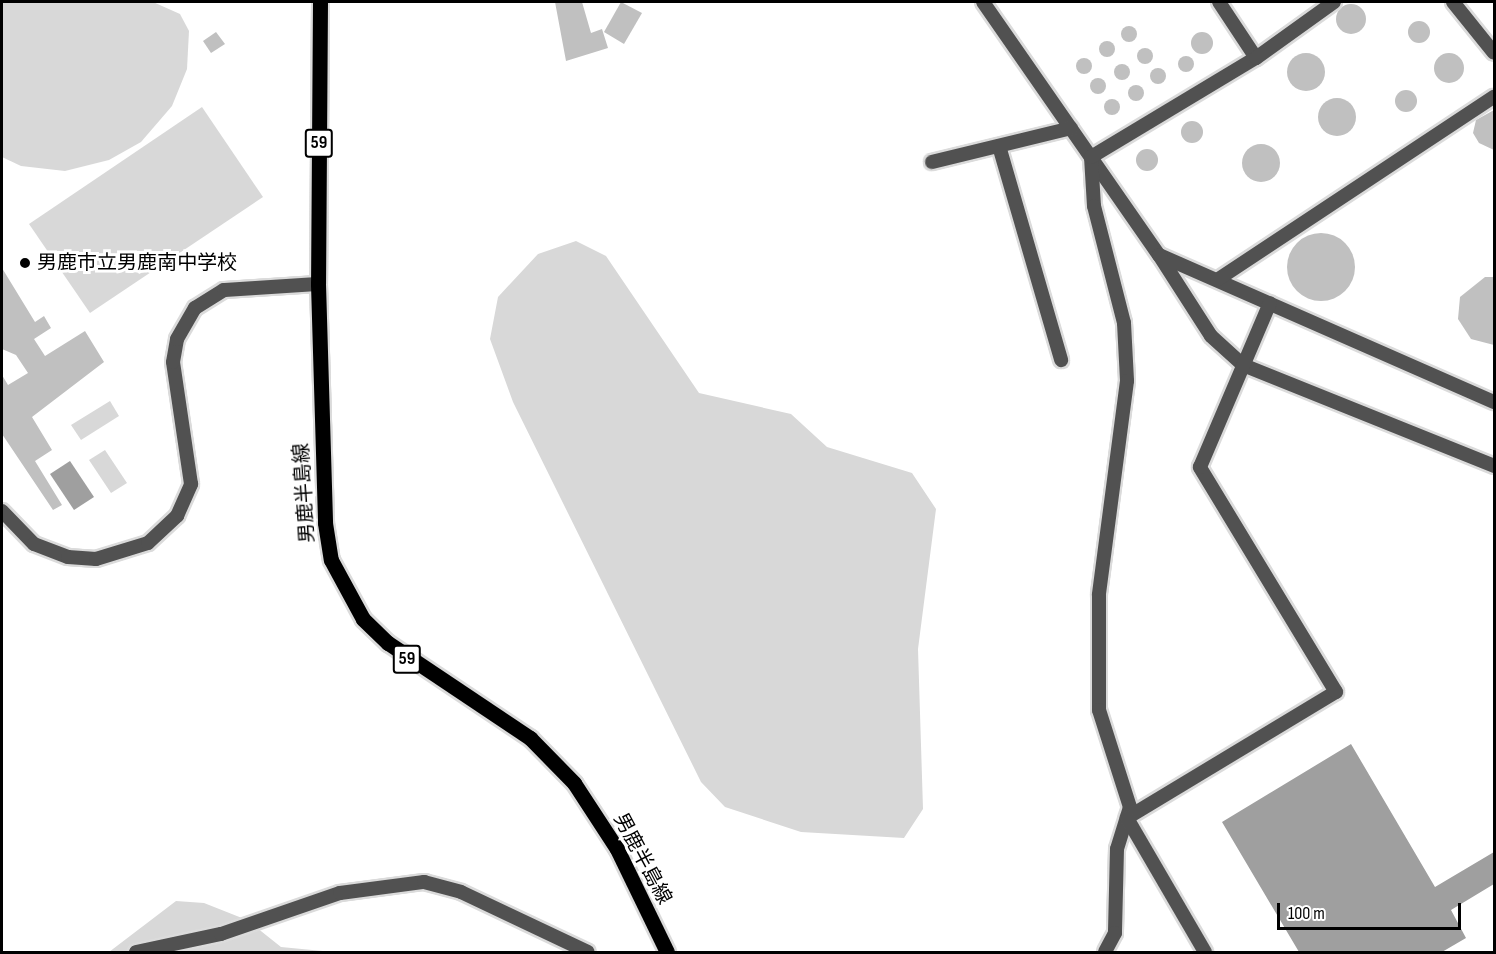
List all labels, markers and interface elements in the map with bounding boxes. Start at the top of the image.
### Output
road number: 59 [304,128,334,158]
place label: 男鹿市立男鹿南中学校 [37,251,237,275]
marker: 男鹿市立男鹿南中学校 [18,256,32,270]
street label: 男鹿半島線 [290,442,320,544]
road number: 59 [392,644,422,674]
street label: 男鹿半島線 [608,809,676,909]
scale bar [1280,891,1464,929]
text: 100 m [1288,903,1325,924]

